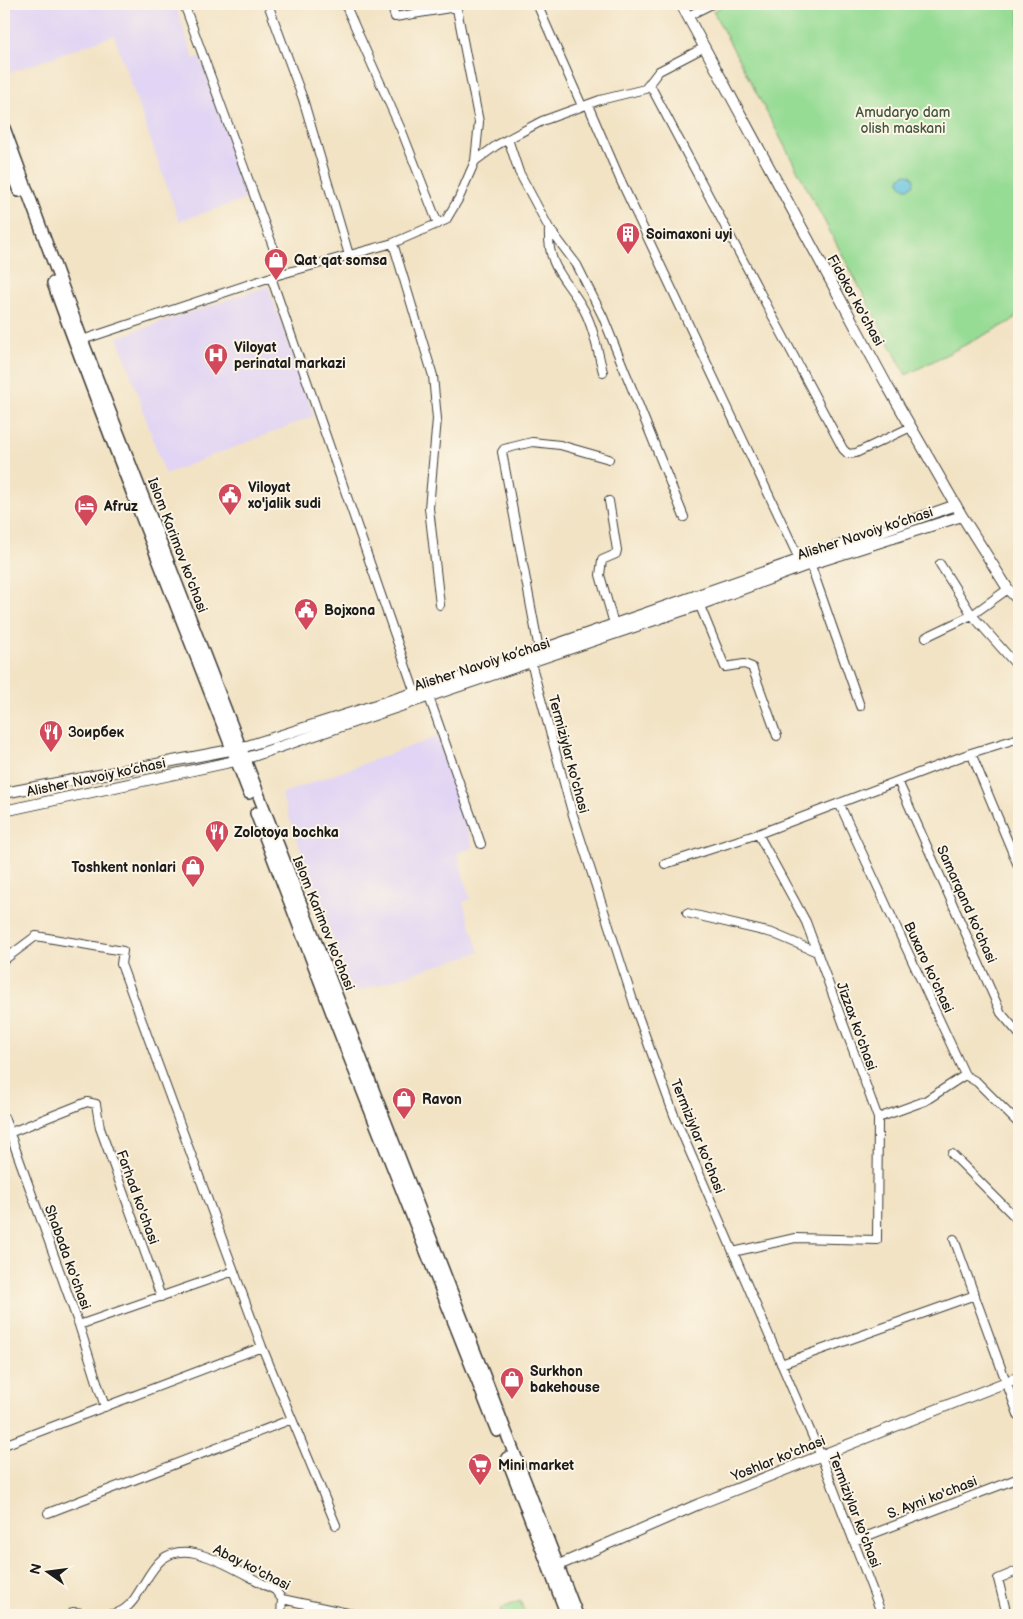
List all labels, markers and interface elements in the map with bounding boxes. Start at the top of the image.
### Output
park label: Amudaryo dam olish maskani [856,104,950,137]
building icon: Soimaxoni uyi [615,221,641,255]
place label: Soimaxoni uyi [646,226,733,243]
shop icon: Qat qat somsa [263,247,289,281]
place label: Qat qat somsa [294,252,387,269]
street label: Fidokor ko'chasi [823,252,888,349]
place label: Viloyat perinatal markazi [234,339,346,372]
hospital icon: Viloyat perinatal markazi [203,342,229,376]
street label: Islom Karimov ko'chasi [144,475,211,615]
place label: Viloyat xo'jalik sudi [248,479,321,512]
public building icon: Viloyat xo'jalik sudi [217,482,243,516]
hotel icon: Afruz [73,493,99,527]
place label: Afruz [103,498,138,515]
street label: Alisher Navoiy ko’chasi [795,503,935,563]
public building icon: Bojxona [293,597,319,631]
place label: Bojxona [324,602,375,619]
street label: Alisher Navoiy ko’chasi [412,634,552,694]
street label: Termiziylar ko'chasi [545,693,592,815]
restaurant icon: Зоирбек [38,719,64,753]
place label: Зоирбек [68,724,124,741]
street label: Alisher Navoiy ko’chasi [25,754,167,801]
restaurant icon: Zolotoya bochka [204,819,230,853]
place label: Zolotoya bochka [234,824,339,841]
street label: Samarqand ko'chasi [933,843,1000,966]
shop icon: Toshkent nonlari [180,854,206,888]
street label: Islom Karimov ko'chasi [289,854,358,993]
place label: Toshkent nonlari [72,859,176,876]
street label: Buxaro ko'chasi [900,919,957,1015]
street label: Jizzax ko'chasi [833,980,880,1073]
street label: Termiziylar ko'chasi [667,1077,728,1196]
shop icon: Ravon [391,1086,417,1120]
place label: Ravon [422,1091,462,1108]
street label: Farhad ko'chasi [113,1148,162,1247]
street label: Shabada ko'chasi [41,1202,94,1312]
place label: Surkhon bakehouse [530,1363,600,1396]
shop icon: Surkhon bakehouse [499,1366,525,1400]
street label: Yoshlar ko'chasi [728,1432,828,1485]
street label: Termiziylar ko'chasi [825,1450,884,1570]
supermarket icon: Mini market [467,1452,493,1486]
place label: Mini market [498,1457,574,1474]
street label: S. Ayni ko'chasi [885,1473,980,1522]
street label: Abay ko'chasi [210,1541,293,1594]
north arrow [22,1546,72,1596]
text: N [26,1562,45,1576]

